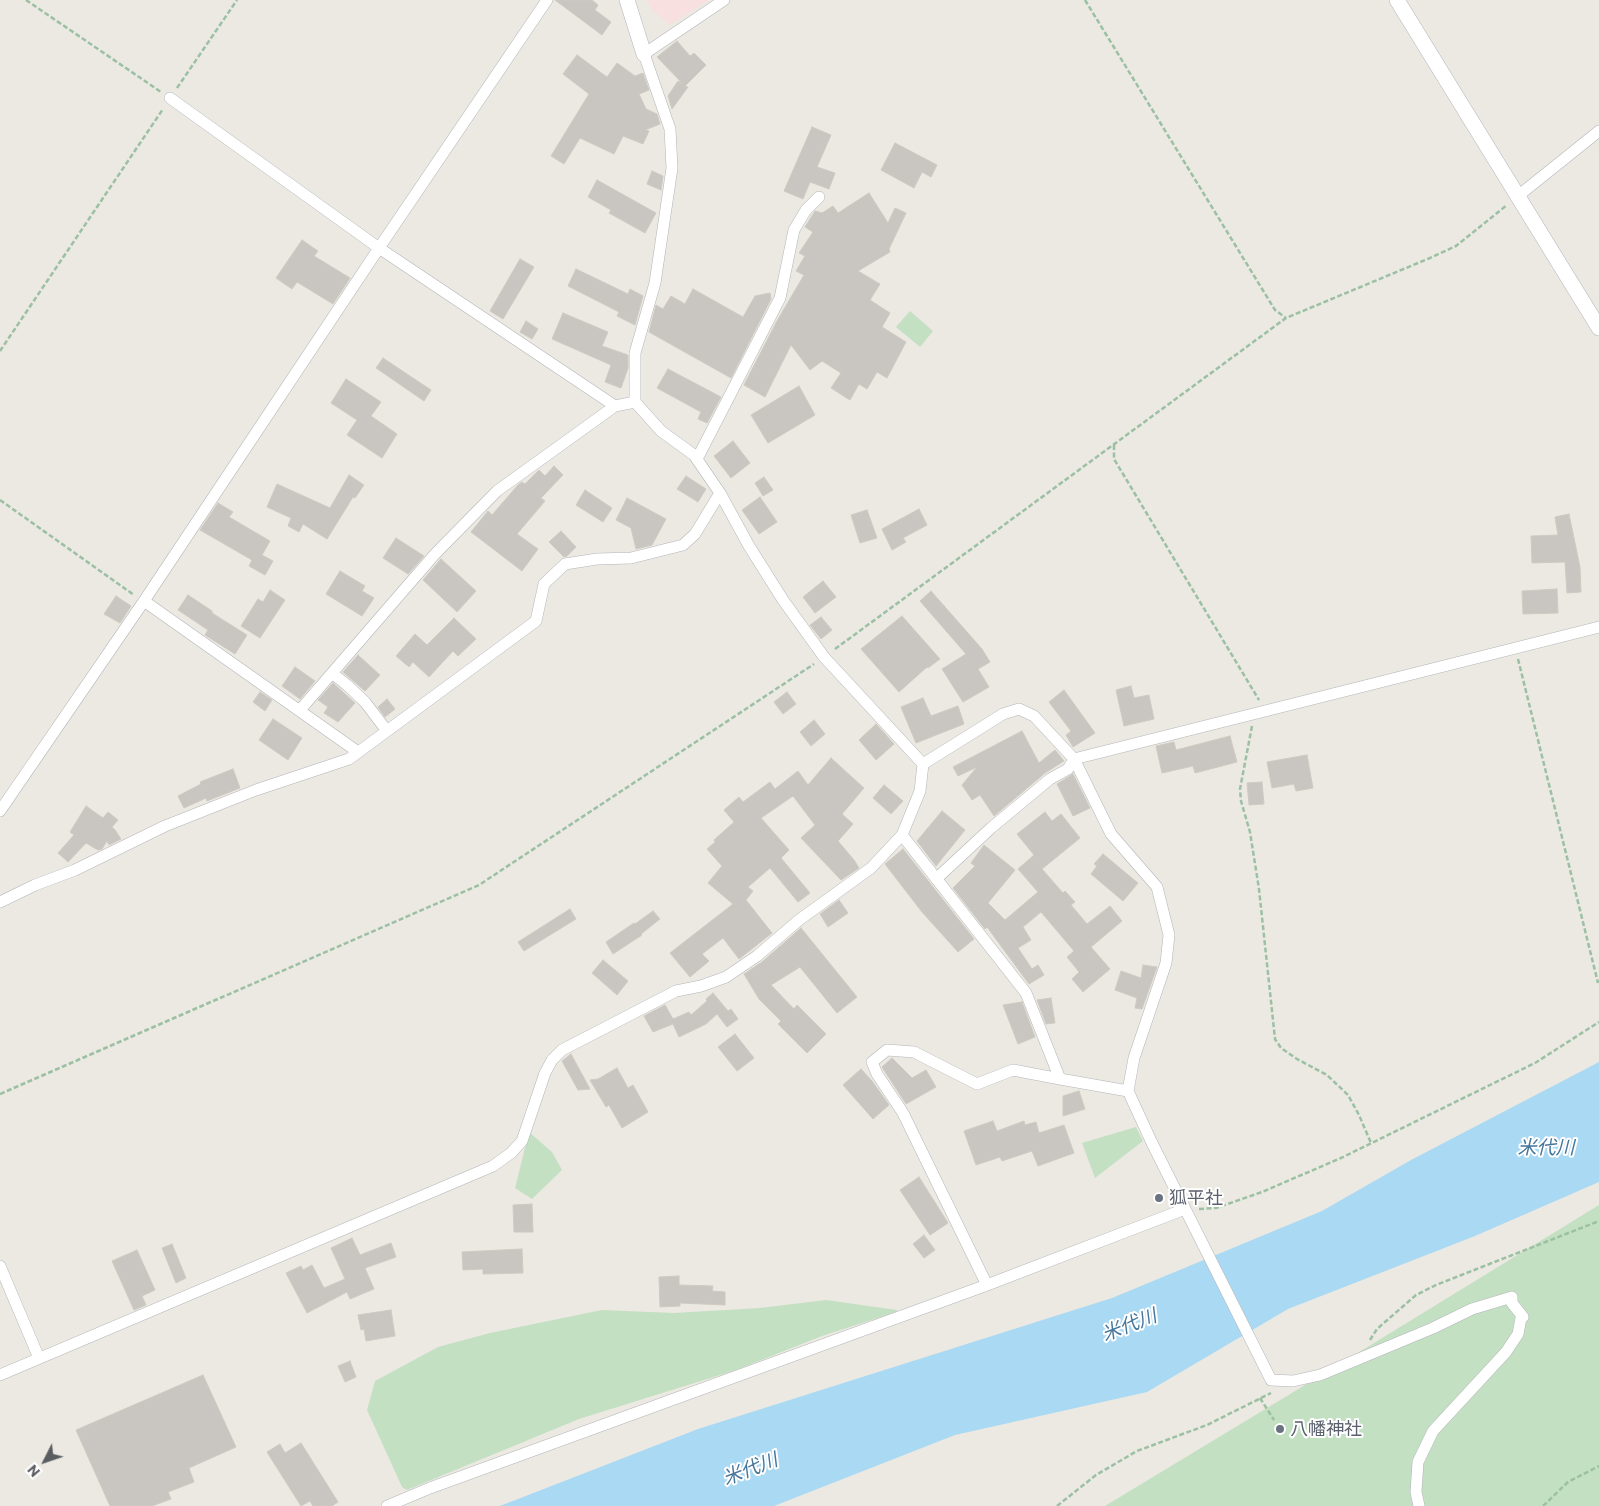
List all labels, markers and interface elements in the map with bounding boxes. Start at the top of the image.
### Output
water label: 米代川 [1518,1137,1574,1159]
place label: 狐平社 [1169,1187,1223,1209]
marker: 狐平社 [1153,1192,1165,1204]
water label: 米代川 [1098,1304,1160,1346]
place label: 八幡神社 [1290,1418,1362,1440]
marker: 八幡神社 [1274,1423,1286,1435]
north arrow [20,1436,70,1486]
water label: 米代川 [719,1448,781,1490]
text: N [23,1462,43,1481]

